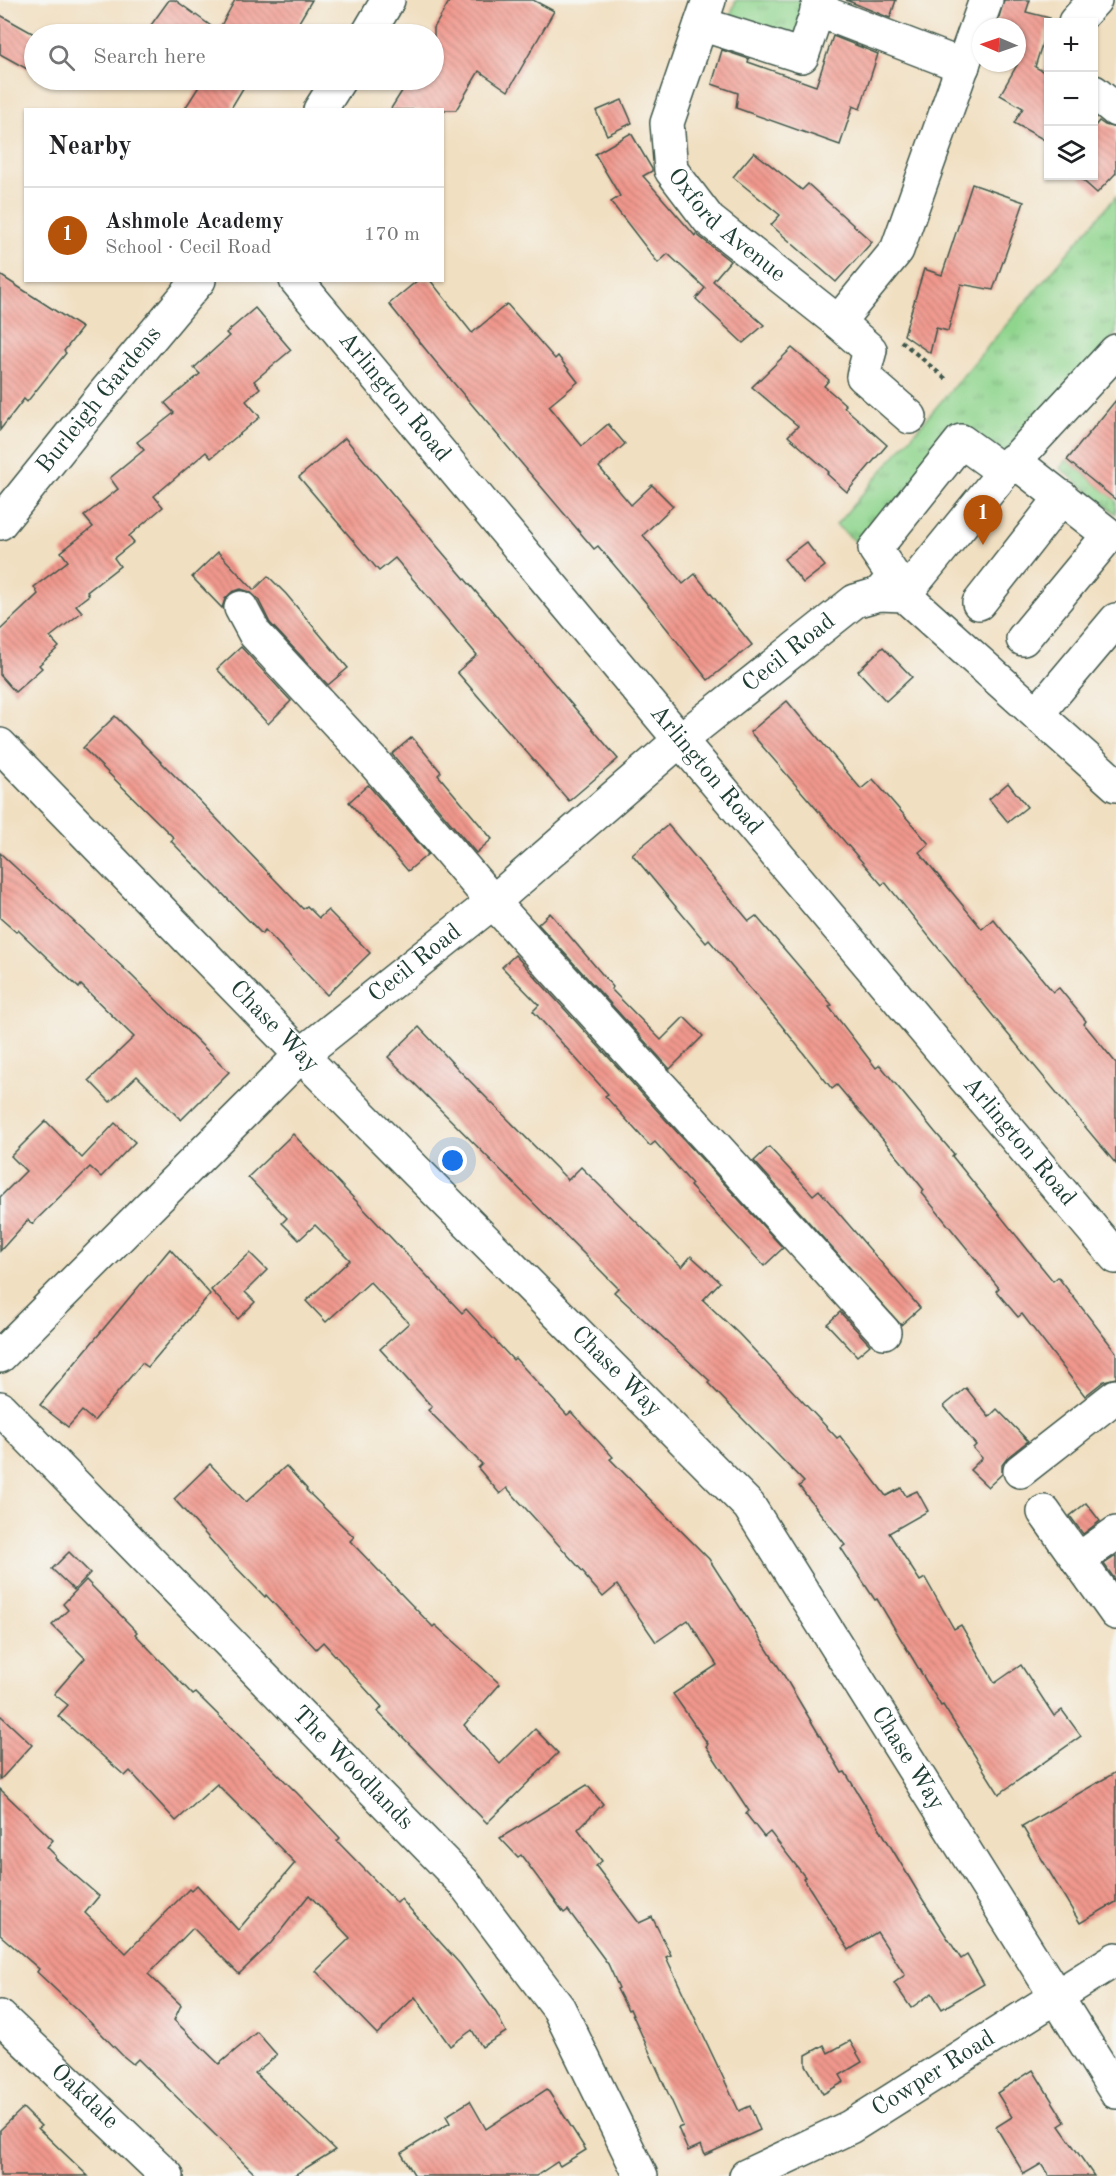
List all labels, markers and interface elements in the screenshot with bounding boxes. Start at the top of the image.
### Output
north arrow [972,18,1026,72]
map controls [1044,18,1098,180]
button: + [1044,18,1098,72]
search box [24,24,444,90]
icon: search [45,41,78,74]
text: Search here [93,46,206,68]
button: − [1044,72,1098,126]
button: layers [1044,126,1098,180]
text: Nearby [48,134,132,160]
street label: Oxford Avenue [662,164,790,287]
text: Ashmole Academy [105,211,284,233]
text: 1 [62,225,73,245]
text: 170 m [364,225,420,245]
text: School · Cecil Road [105,238,271,258]
street label: Burleigh Gardens [33,322,166,478]
street label: Arlington Road [333,328,455,467]
pin: 1 [964,496,1002,545]
street label: Cecil Road [738,609,840,697]
street label: Arlington Road [645,701,767,840]
street label: Cecil Road [365,920,466,1008]
street label: Chase Way [224,977,323,1077]
street label: Arlington Road [958,1073,1080,1211]
your location [438,1146,467,1175]
street label: Chase Way [566,1322,666,1422]
street label: The Woodlands [287,1702,417,1835]
street label: Chase Way [866,1703,949,1815]
street label: Cowper Road [868,2027,999,2122]
street label: Oakdale [46,2060,122,2134]

